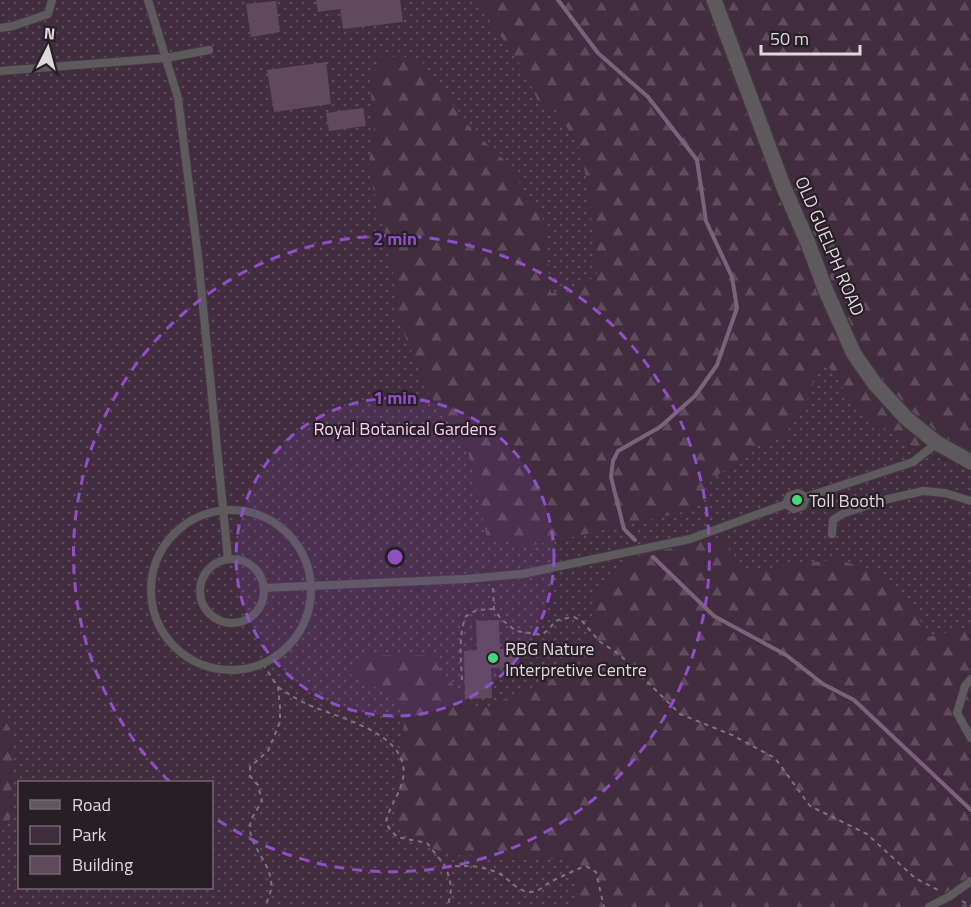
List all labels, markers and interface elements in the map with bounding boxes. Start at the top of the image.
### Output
north arrow [18,18,78,78]
scale bar [761,18,860,56]
text: N [43,21,56,46]
text: 50 m [770,25,809,52]
street label: OLD GUELPH ROAD [788,172,872,320]
text: 2 min [373,225,417,252]
text: 1 min [373,384,417,411]
park label: Royal Botanical Gardens [313,415,497,442]
place label: Toll Booth [809,487,885,514]
marker: Toll Booth [790,493,804,507]
centre of rings [385,547,405,567]
place label: RBG Nature Interpretive Centre [505,635,647,683]
marker: RBG Nature Interpretive Centre [486,651,500,665]
legend [18,781,213,889]
text: Road [72,791,111,818]
text: Park [72,821,107,848]
text: Building [72,851,133,878]

